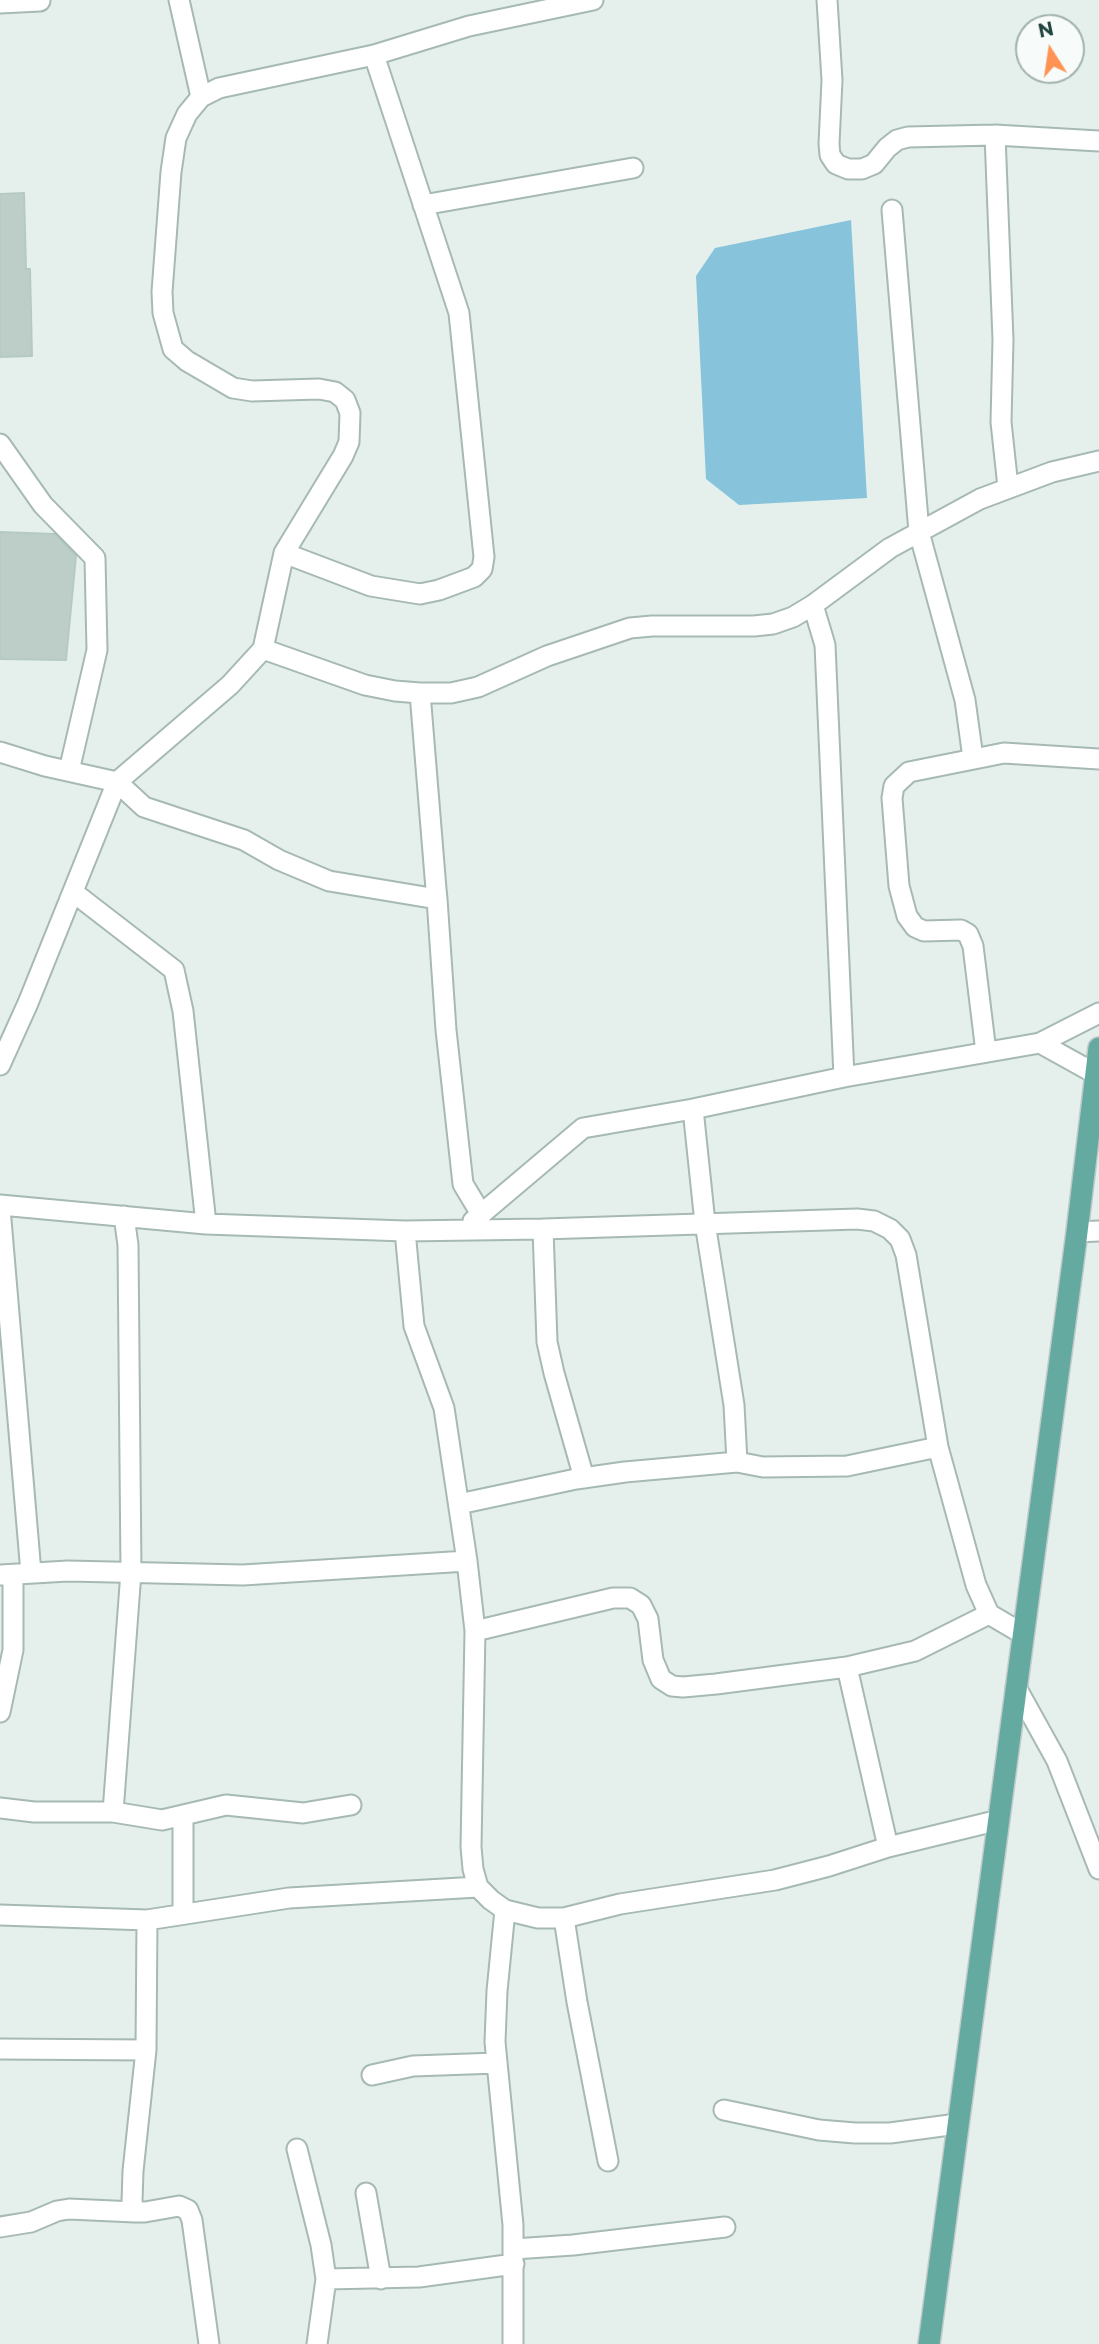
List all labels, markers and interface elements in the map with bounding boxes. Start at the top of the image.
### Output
north arrow [1015,14,1085,84]
text: N [1036,17,1056,43]

